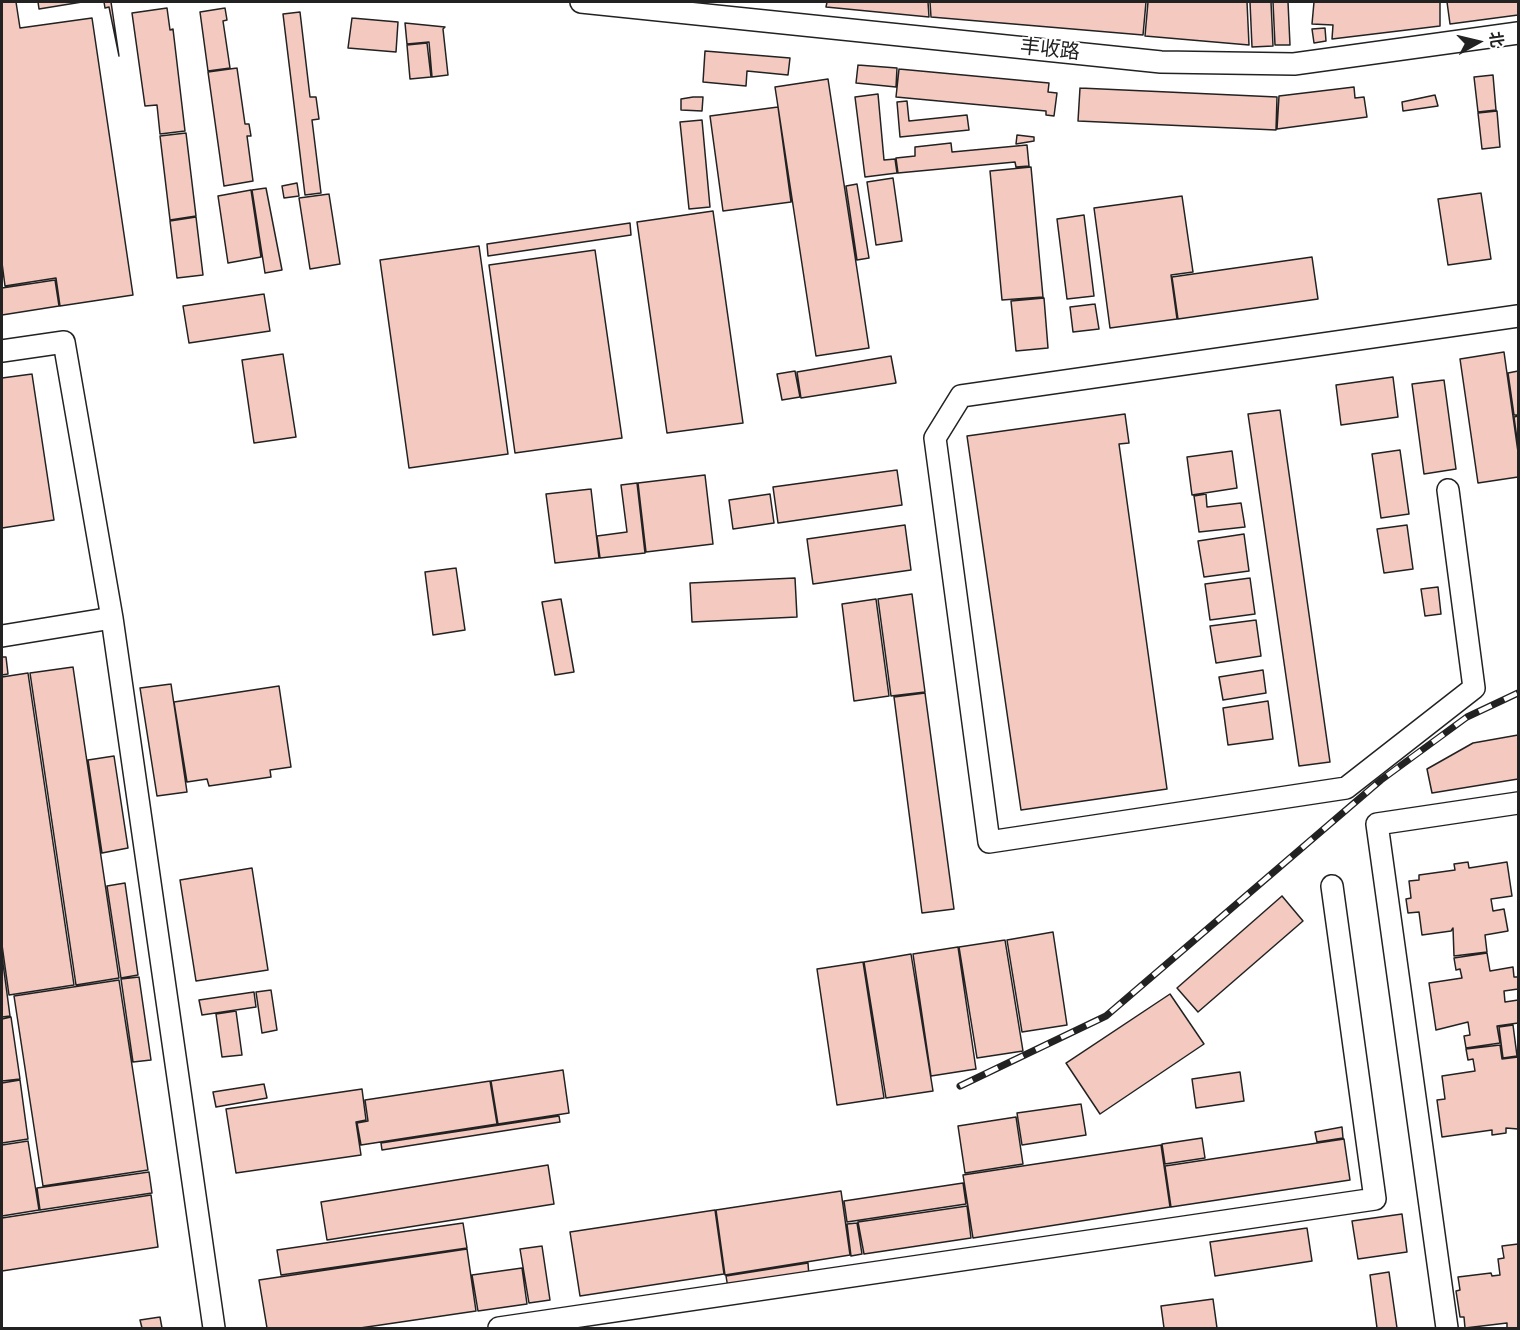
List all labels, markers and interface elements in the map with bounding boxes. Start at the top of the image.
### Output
north arrow [1448,12,1508,72]
text: 北 [1486,30,1507,49]
street label: 丰收路 [1019,35,1081,65]

